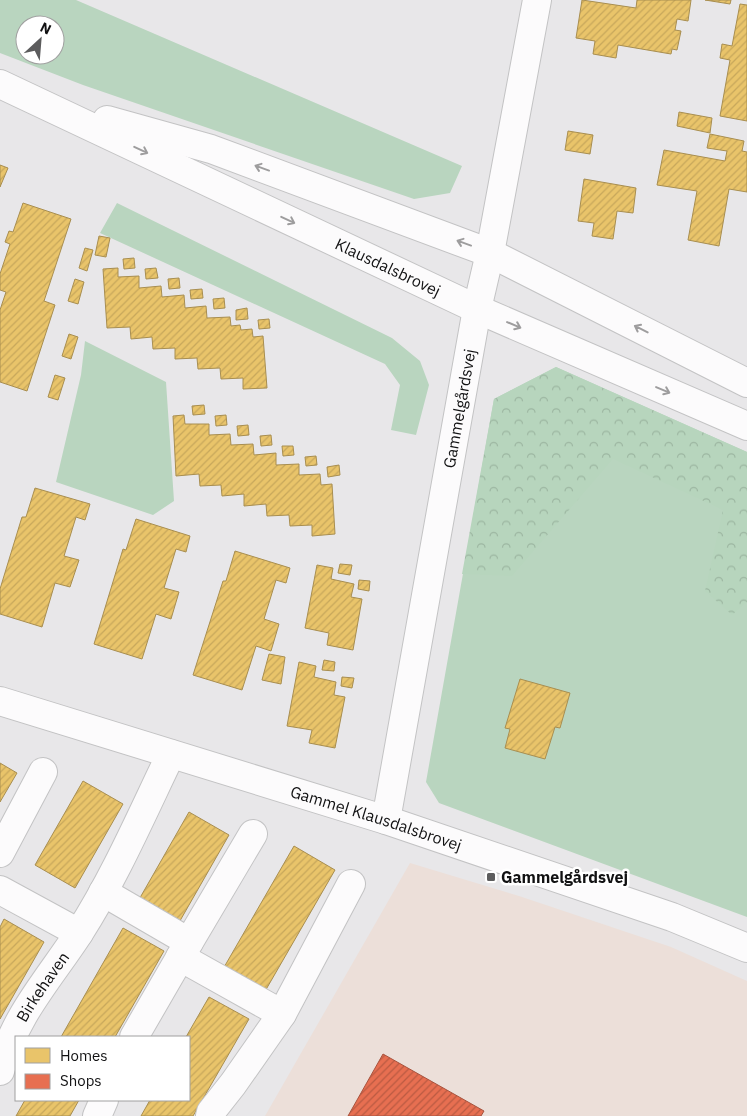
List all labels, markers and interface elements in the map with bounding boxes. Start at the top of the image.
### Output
north arrow [15,15,65,65]
text: N [37,18,54,39]
one-way arrow [133,146,148,155]
one-way arrow [255,163,270,172]
one-way arrow [280,215,295,225]
street label: Klausdalsbrovej [332,234,444,300]
one-way arrow [456,238,472,247]
one-way arrow [506,321,521,331]
one-way arrow [634,324,649,333]
street label: Gammelgårdsvej [439,347,480,470]
one-way arrow [655,386,670,396]
street label: Gammel Klausdalsbrovej [288,781,465,855]
place label: Gammelgårdsvej [501,867,628,887]
marker: Gammelgårdsvej [485,871,497,883]
street label: Birkehaven [12,948,73,1025]
legend [15,1036,190,1101]
text: Homes [60,1046,108,1065]
text: Shops [60,1071,102,1090]

